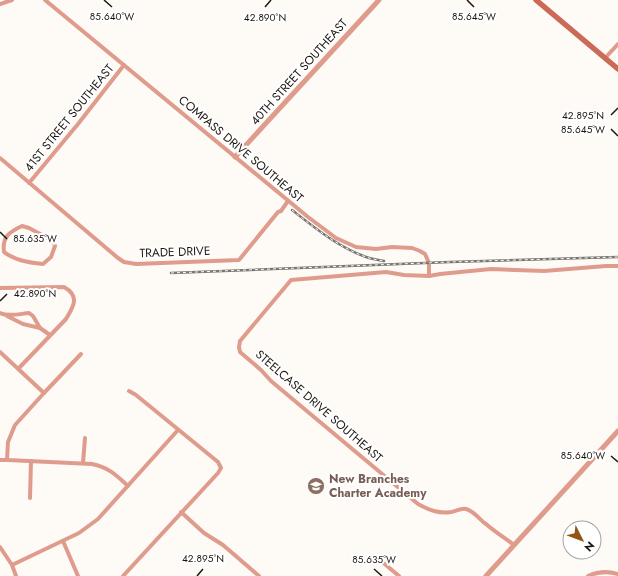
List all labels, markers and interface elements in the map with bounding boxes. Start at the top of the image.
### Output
text: 85.640°W [90,9,134,24]
text: 85.645°W [452,9,496,24]
text: 42.890°N [244,10,286,25]
street label: 40TH STREET SOUTHEAST [246,15,352,129]
street label: 41ST STREET SOUTHEAST [20,60,118,176]
street label: COMPASS DRIVE SOUTHEAST [175,91,308,207]
text: 42.895°N [562,108,604,123]
text: 85.645°W [561,122,605,137]
text: 85.635°W [13,231,57,246]
street label: TRADE DRIVE [139,242,211,262]
text: 42.890°N [14,286,56,301]
street label: STEELCASE DRIVE SOUTHEAST [251,346,387,467]
text: 85.640°W [561,448,605,463]
place label: New Branches Charter Academy [329,470,427,502]
school or university icon: New Branches Charter Academy [306,476,326,496]
north arrow [562,520,602,560]
text: N [581,538,598,555]
text: 42.895°N [182,551,224,566]
text: 85.635°W [352,552,396,567]

